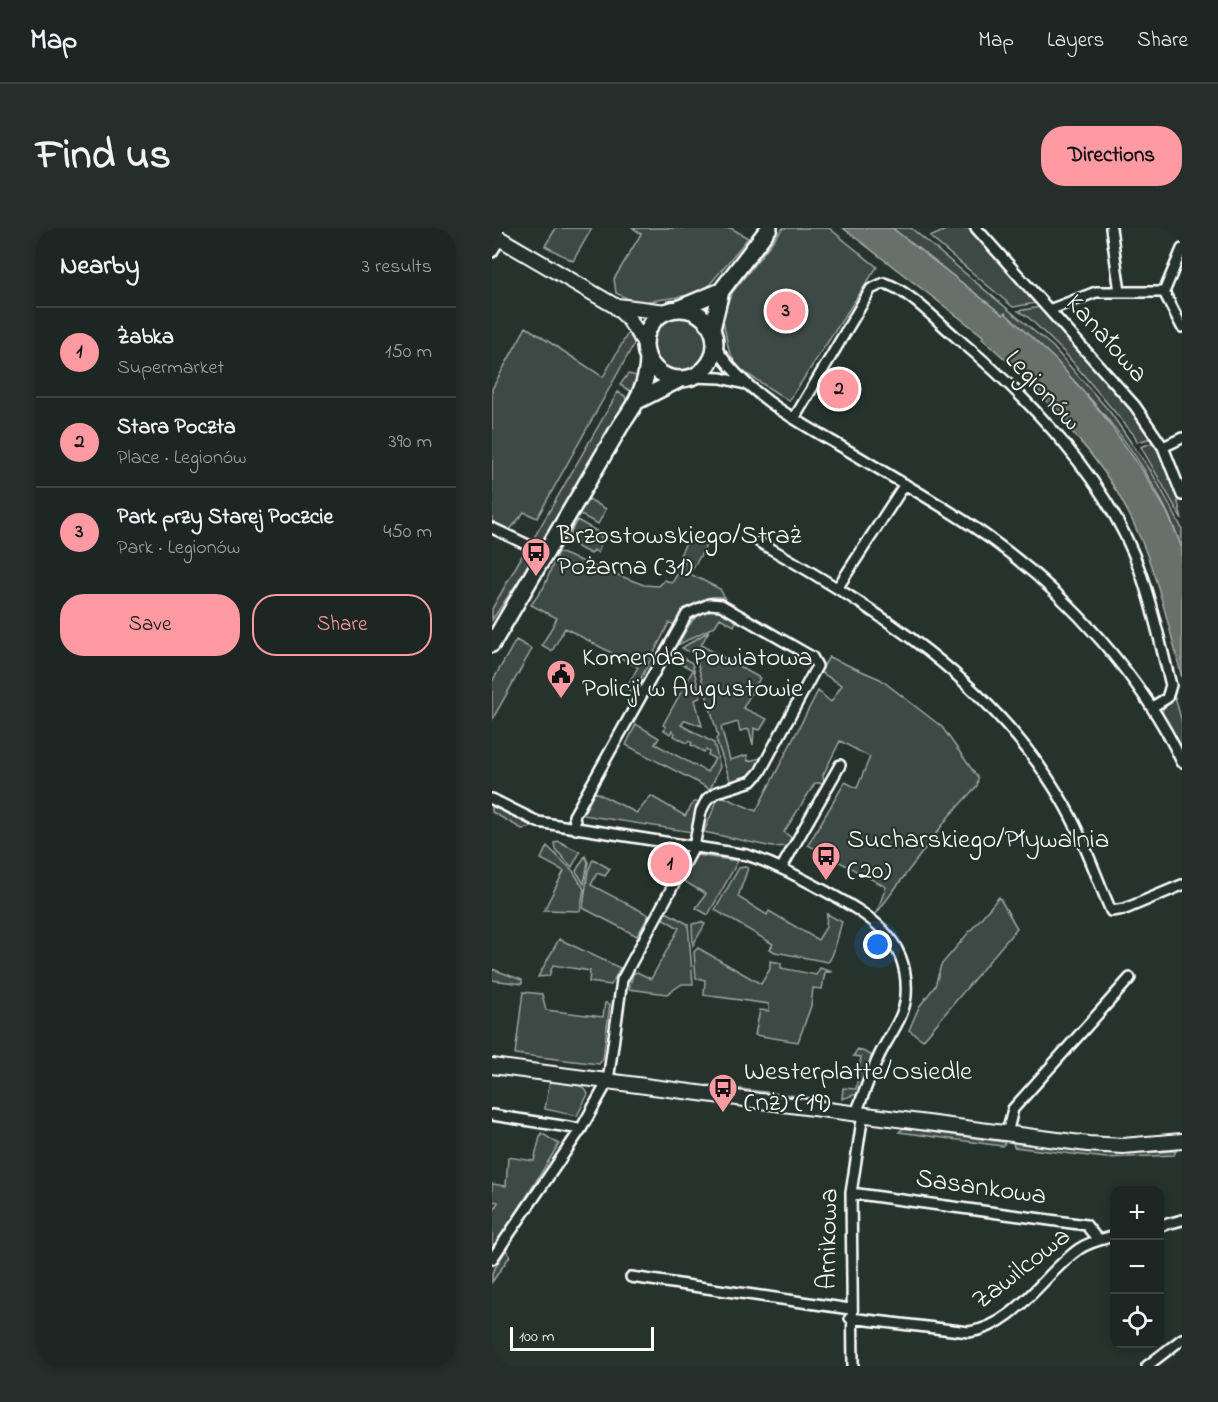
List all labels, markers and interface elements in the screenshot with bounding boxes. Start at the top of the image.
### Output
text: Map [30,21,77,62]
text: Map [978,26,1014,56]
text: Layers [1047,26,1104,56]
text: Share [1137,26,1188,56]
text: Find us [36,126,171,187]
button: Directions [1041,126,1182,186]
text: Nearby [60,248,139,286]
text: 3 results [362,253,432,282]
street label: Kanałowa [1055,286,1157,392]
pin: 3 [766,288,806,334]
text: Żabka [117,322,174,354]
text: 1 [76,338,83,367]
text: 150 m [385,338,432,367]
street label: Legionów [994,342,1090,440]
text: Supermarket [117,354,224,383]
pin: 2 [820,366,858,412]
text: Stara Poczta [117,412,236,444]
text: 2 [75,428,84,457]
text: 390 m [389,428,432,457]
text: Place · Legionów [117,444,246,473]
text: Park przy Starej Poczcie [117,502,333,534]
place label: Brzostowskiego/Straż Pożarna (31) [556,517,802,587]
text: 3 [75,518,84,547]
text: 450 m [383,518,432,547]
text: Park · Legionów [117,534,240,563]
bus stop icon: Brzostowskiego/Straż Pożarna (31) [520,536,552,578]
button: Save [60,594,240,656]
button: Share [252,594,432,656]
place label: Komenda Powiatowa Policji w Augustowie [582,639,813,709]
public building icon: Komenda Powiatowa Policji w Augustowie [545,658,577,700]
place label: Sucharskiego/Pływalnia (20) [847,821,1109,891]
bus stop icon: Sucharskiego/Pływalnia (20) [810,840,842,882]
pin: 1 [650,842,690,886]
your location [863,930,892,959]
place label: Westerplatte/Osiedle (nż) (19) [744,1053,973,1123]
bus stop icon: Westerplatte/Osiedle (nż) (19) [707,1072,739,1114]
street label: Sasankowa [913,1160,1049,1216]
map controls [1110,1186,1164,1348]
button: + [1110,1186,1164,1240]
street label: Arnikowa [809,1188,849,1290]
street label: Zawilcowa [965,1218,1079,1320]
button: − [1110,1240,1164,1294]
button: locate [1110,1294,1164,1348]
scale bar [510,1324,654,1352]
text: 100 m [519,1325,554,1349]

